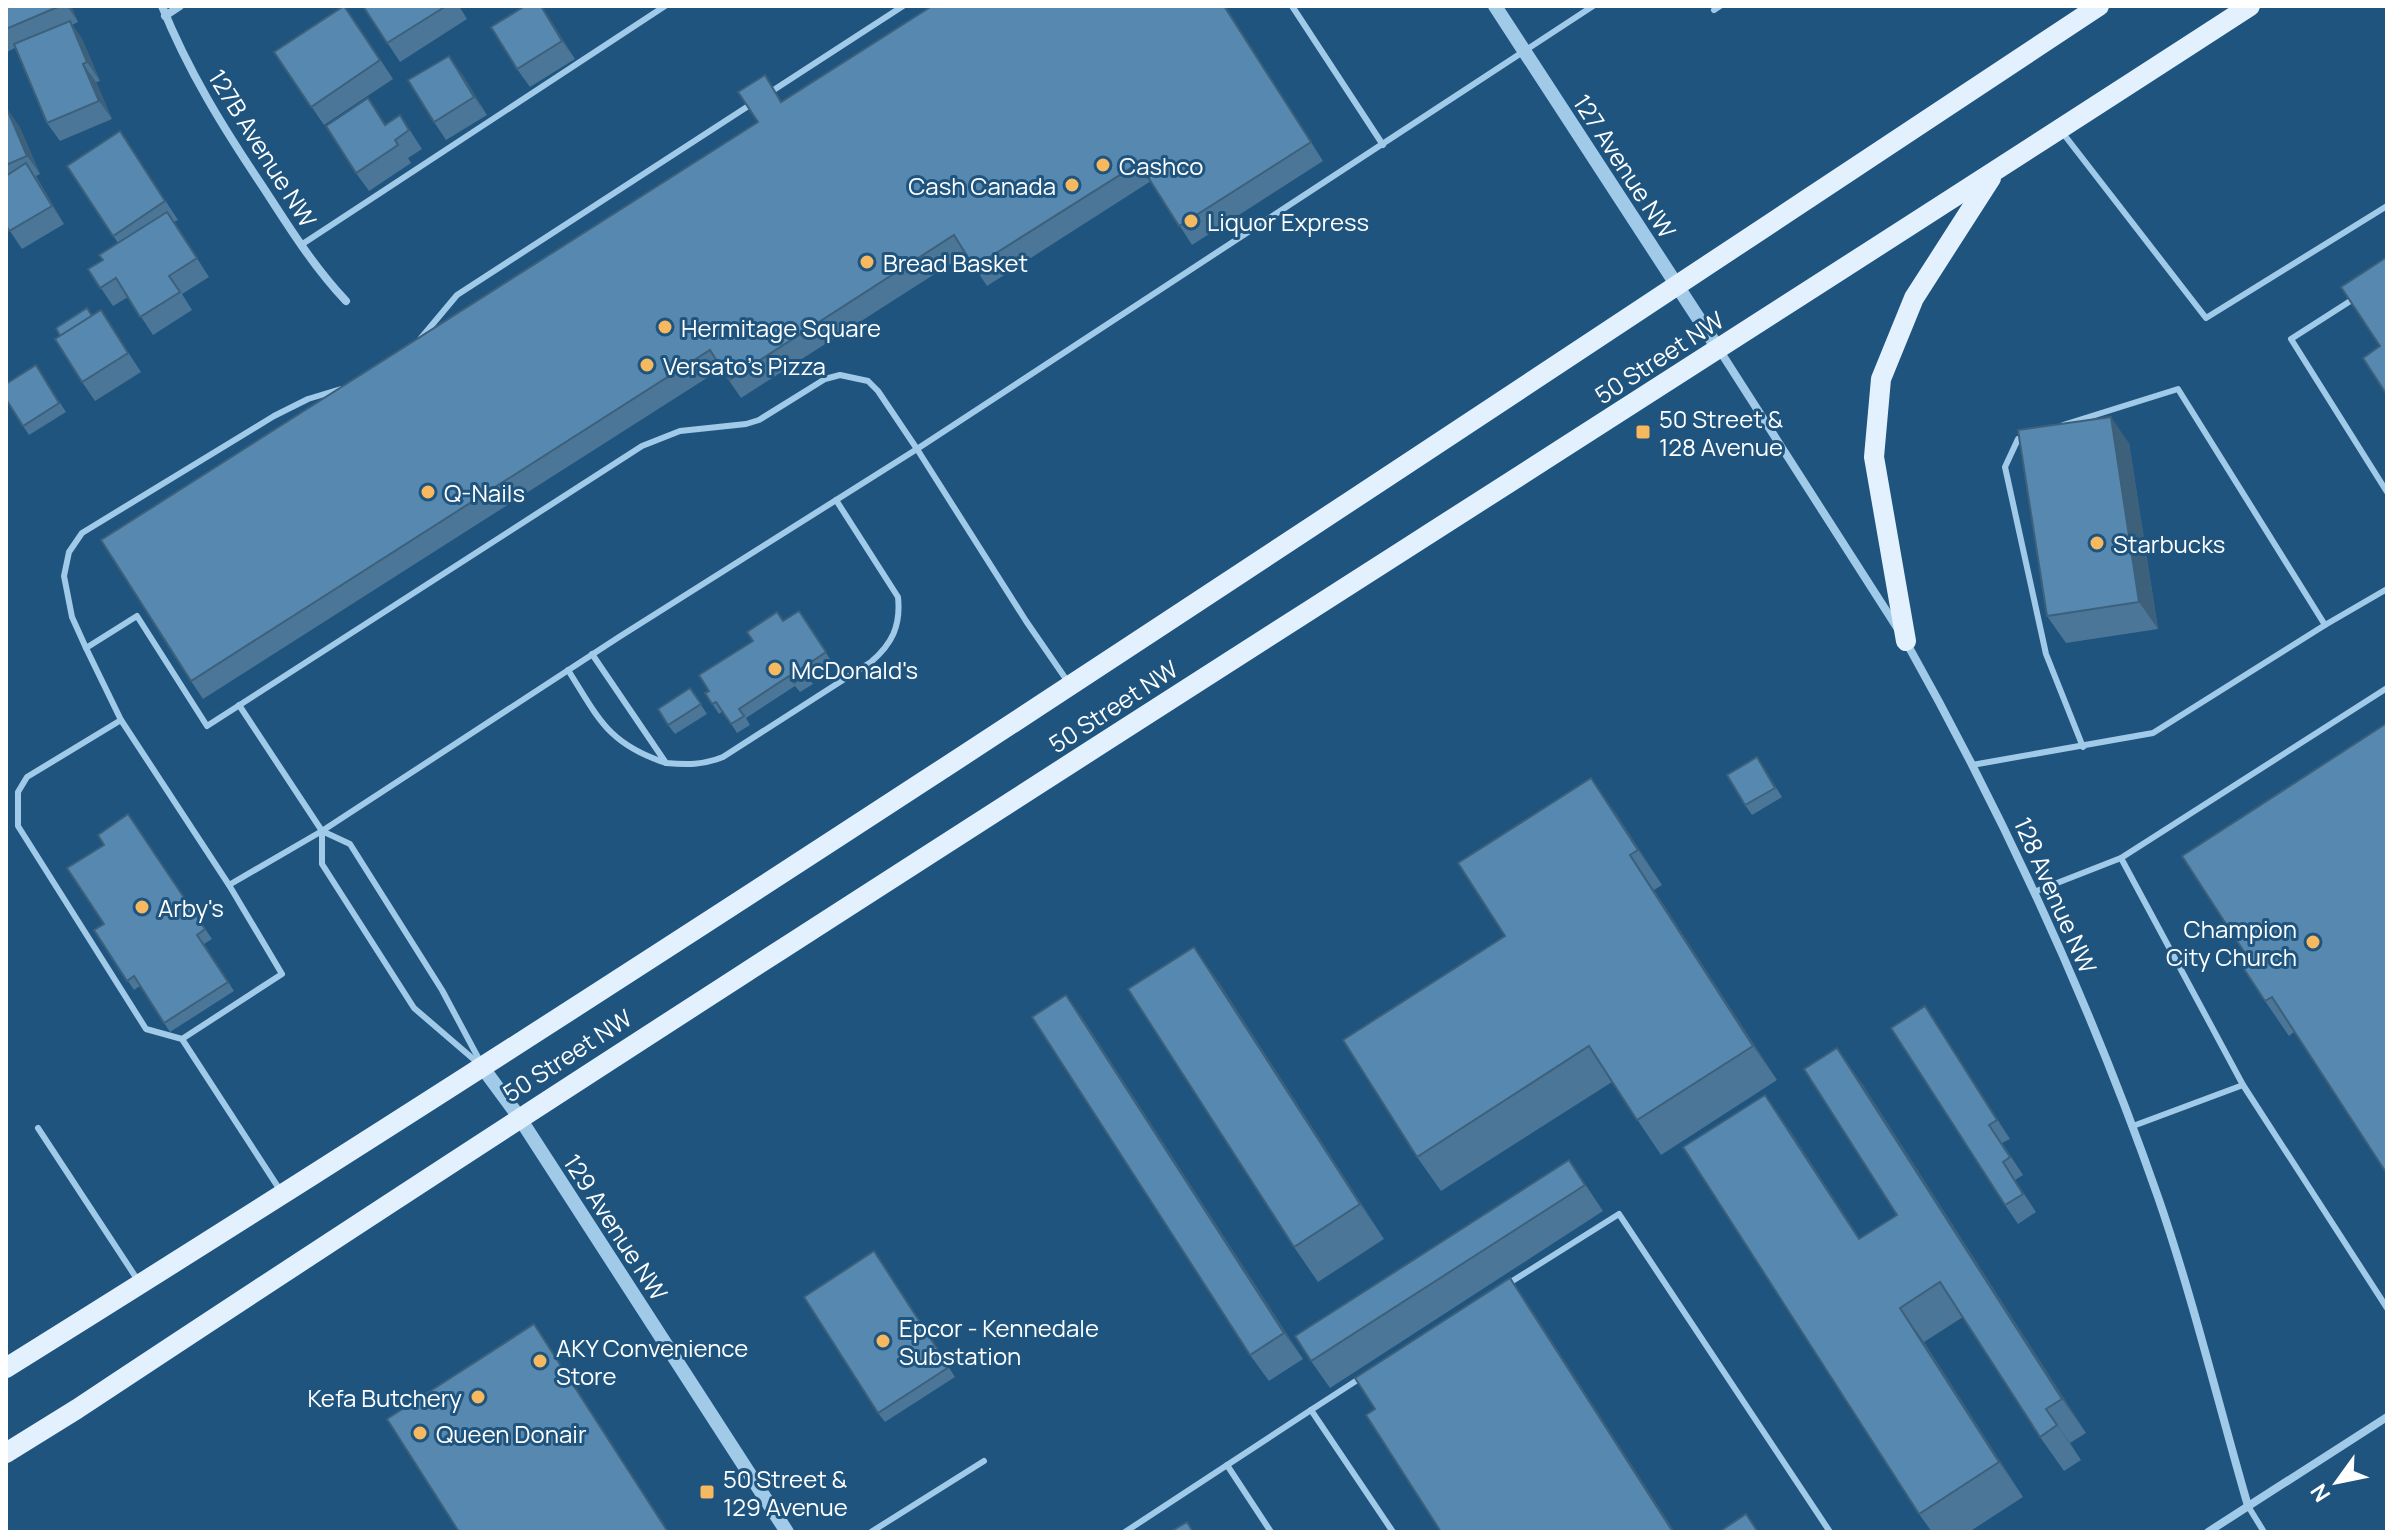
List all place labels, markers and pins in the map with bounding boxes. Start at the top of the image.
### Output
place label: Cashco [1119,149,1203,182]
marker: Cashco [1094,156,1112,174]
place label: Cash Canada [908,169,1056,202]
marker: Cash Canada [1063,176,1081,194]
place label: Liquor Express [1207,205,1369,238]
marker: Liquor Express [1182,212,1200,230]
place label: Bread Basket [883,246,1028,279]
marker: Bread Basket [858,253,876,271]
place label: Hermitage Square [681,311,881,344]
marker: Hermitage Square [656,318,674,336]
place label: Versato's Pizza [663,349,826,382]
marker: Versato's Pizza [638,356,656,374]
place label: 50 Street & 128 Avenue [1659,402,1784,463]
marker: 50 Street & 128 Avenue [1634,423,1652,441]
place label: Q-Nails [444,476,525,509]
marker: Q-Nails [419,483,437,501]
place label: Starbucks [2113,527,2225,560]
marker: Starbucks [2088,534,2106,552]
place label: McDonald's [791,653,918,686]
marker: McDonald's [766,660,784,678]
place label: Arby's [158,891,224,924]
marker: Arby's [133,898,151,916]
place label: Champion City Church [2166,912,2297,973]
marker: Champion City Church [2304,933,2322,951]
place label: Epcor - Kennedale Substation [899,1311,1099,1372]
place label: AKY Convenience Store [556,1331,748,1392]
marker: Epcor - Kennedale Substation [874,1332,892,1350]
marker: AKY Convenience Store [531,1352,549,1370]
place label: Kefa Butchery [308,1381,462,1414]
marker: Kefa Butchery [469,1388,487,1406]
place label: Queen Donair [436,1417,587,1450]
marker: Queen Donair [411,1424,429,1442]
place label: 50 Street & 129 Avenue [723,1462,848,1523]
marker: 50 Street & 129 Avenue [698,1483,716,1501]

